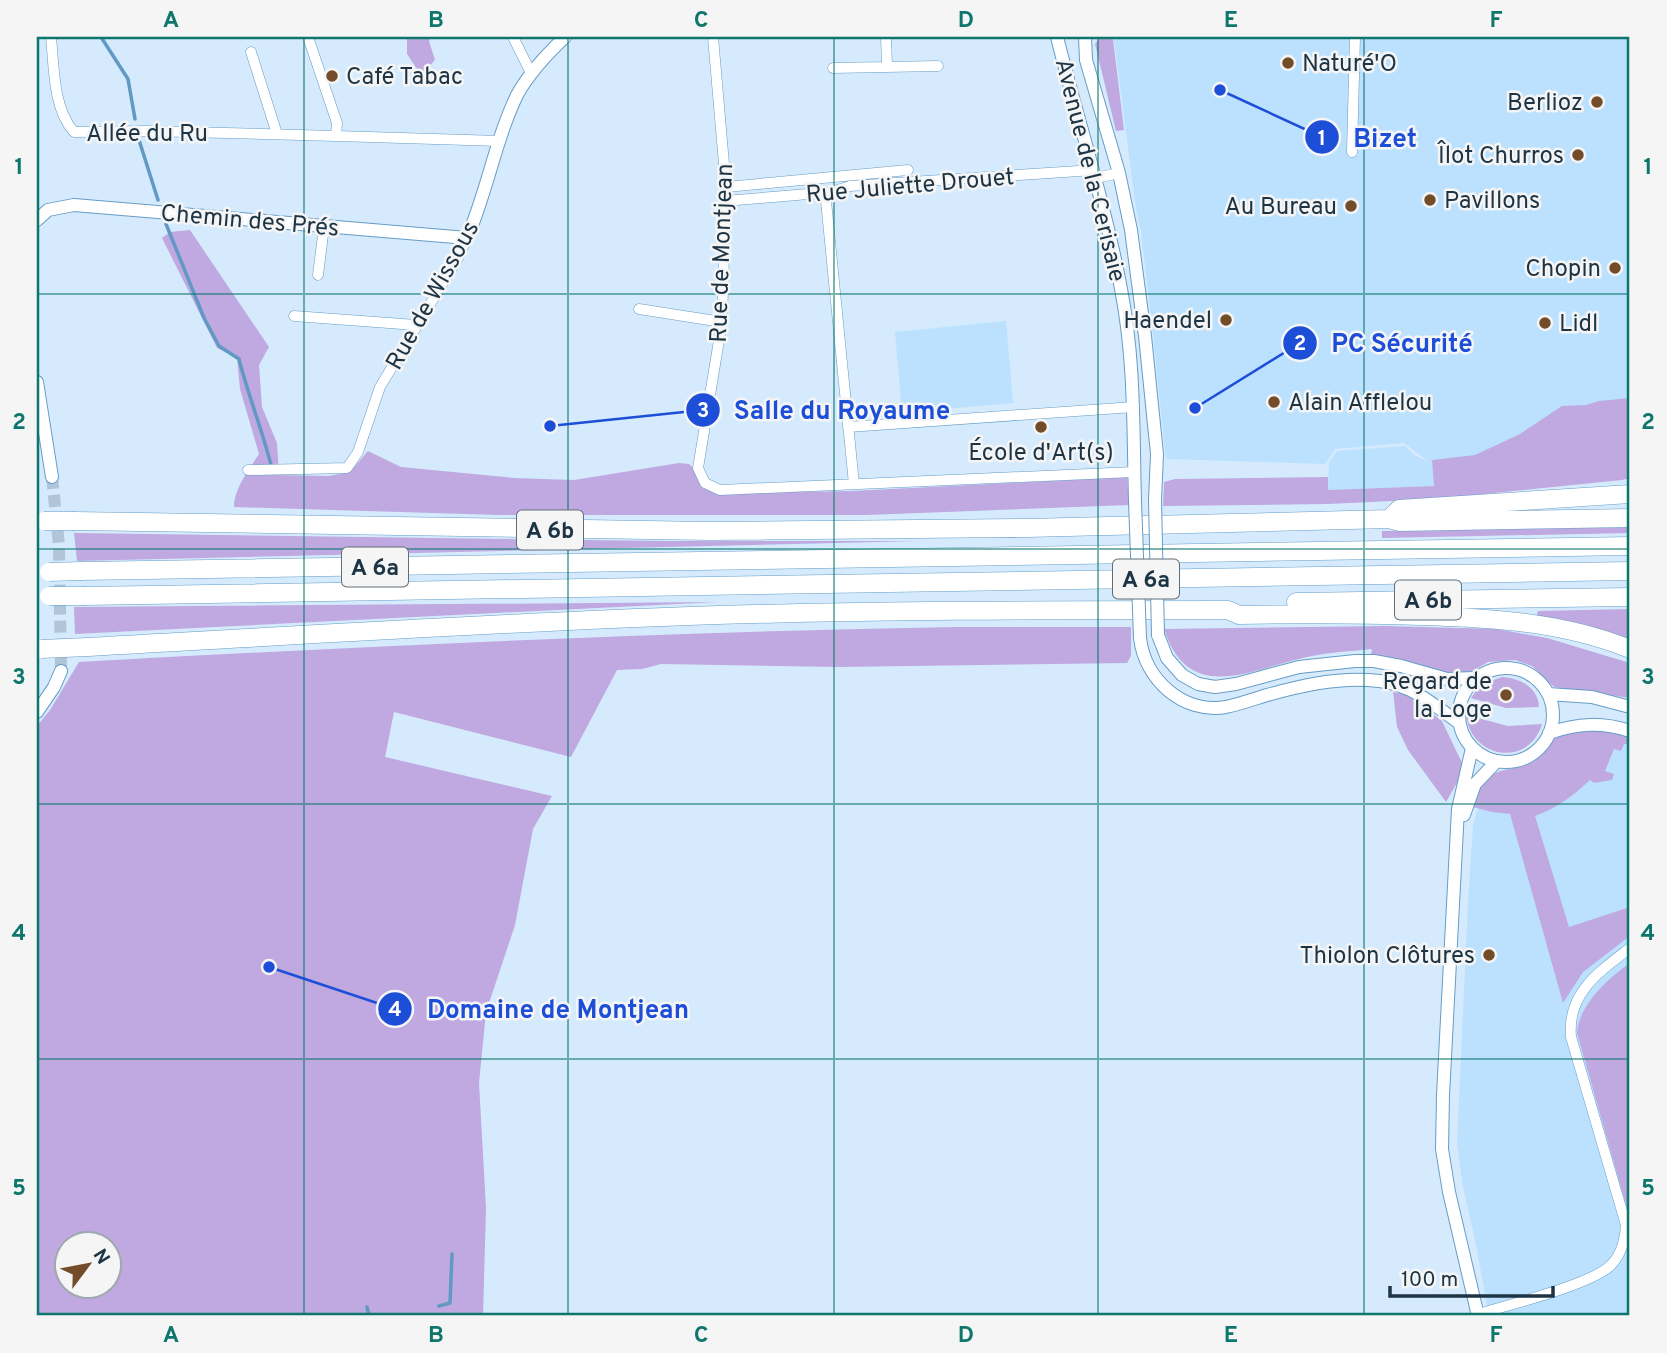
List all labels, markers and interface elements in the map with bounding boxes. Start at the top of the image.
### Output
text: A [163,7,179,36]
text: B [428,7,444,36]
text: C [694,7,708,36]
text: D [958,7,974,36]
text: E [1224,7,1238,36]
text: F [1489,7,1503,36]
place label: Naturé'O [1302,50,1397,80]
marker: Naturé'O [1280,55,1296,71]
street label: Avenue de la Cerisaie [1047,56,1131,285]
place label: Café Tabac [346,63,463,93]
marker: Café Tabac [324,68,340,84]
place label: Berlioz [1507,89,1583,119]
marker: Berlioz [1589,94,1605,110]
callout: Bizet [1305,114,1431,161]
street label: Allée du Ru [86,120,208,150]
text: Bizet [1353,124,1417,157]
text: 1 [1318,126,1326,153]
place label: Îlot Churros [1437,140,1564,172]
marker: Îlot Churros [1570,147,1586,163]
text: 1 [14,154,24,183]
text: 1 [1643,154,1653,183]
street label: Rue de Montjean [705,163,741,343]
street label: Rue Juliette Drouet [805,163,1016,211]
place label: Pavillons [1444,187,1540,217]
marker: Pavillons [1422,192,1438,208]
place label: Au Bureau [1225,193,1337,223]
marker: Au Bureau [1343,198,1359,214]
street label: Chemin des Prés [159,199,340,245]
street label: Rue de Wissous [380,216,487,376]
place label: Chopin [1525,255,1601,285]
marker: Chopin [1607,260,1623,276]
place label: Haendel [1123,307,1212,337]
place label: Lidl [1559,310,1598,340]
marker: Haendel [1218,312,1234,328]
marker: Lidl [1537,315,1553,331]
callout: PC Sécurité [1283,319,1487,366]
text: PC Sécurité [1331,329,1473,362]
text: 2 [1294,331,1306,358]
callout: Salle du Royaume [685,386,965,433]
place label: Alain Afflelou [1288,389,1432,419]
marker: Alain Afflelou [1266,394,1282,410]
text: Salle du Royaume [734,396,950,429]
text: 3 [697,398,709,425]
text: 2 [12,409,26,438]
text: 2 [1641,409,1655,438]
marker: École d'Art(s) [1033,419,1049,435]
place label: École d'Art(s) [968,437,1114,469]
road number: A 6b [517,510,583,550]
road number: A 6a [342,548,408,586]
road number: A 6a [1113,559,1179,598]
road number: A 6b [1395,580,1461,620]
text: 3 [12,664,26,693]
text: 3 [1641,664,1655,693]
place label: Regard de la Loge [1382,668,1492,726]
marker: Regard de la Loge [1498,687,1514,703]
text: 4 [12,920,26,949]
text: 4 [1641,920,1655,949]
place label: Thiolon Clôtures [1300,942,1475,972]
marker: Thiolon Clôtures [1481,947,1497,963]
callout: Domaine de Montjean [378,985,703,1032]
text: Domaine de Montjean [427,995,689,1028]
text: 4 [388,997,402,1024]
text: 5 [12,1175,26,1204]
text: 5 [1641,1175,1655,1204]
north arrow [52,1230,122,1300]
text: N [87,1245,115,1269]
scale bar [1390,1255,1553,1299]
text: 100 m [1401,1267,1458,1294]
text: A [163,1322,179,1351]
text: B [428,1322,444,1351]
text: C [694,1322,708,1351]
text: D [958,1322,974,1351]
text: E [1224,1322,1238,1351]
text: F [1489,1322,1503,1351]

